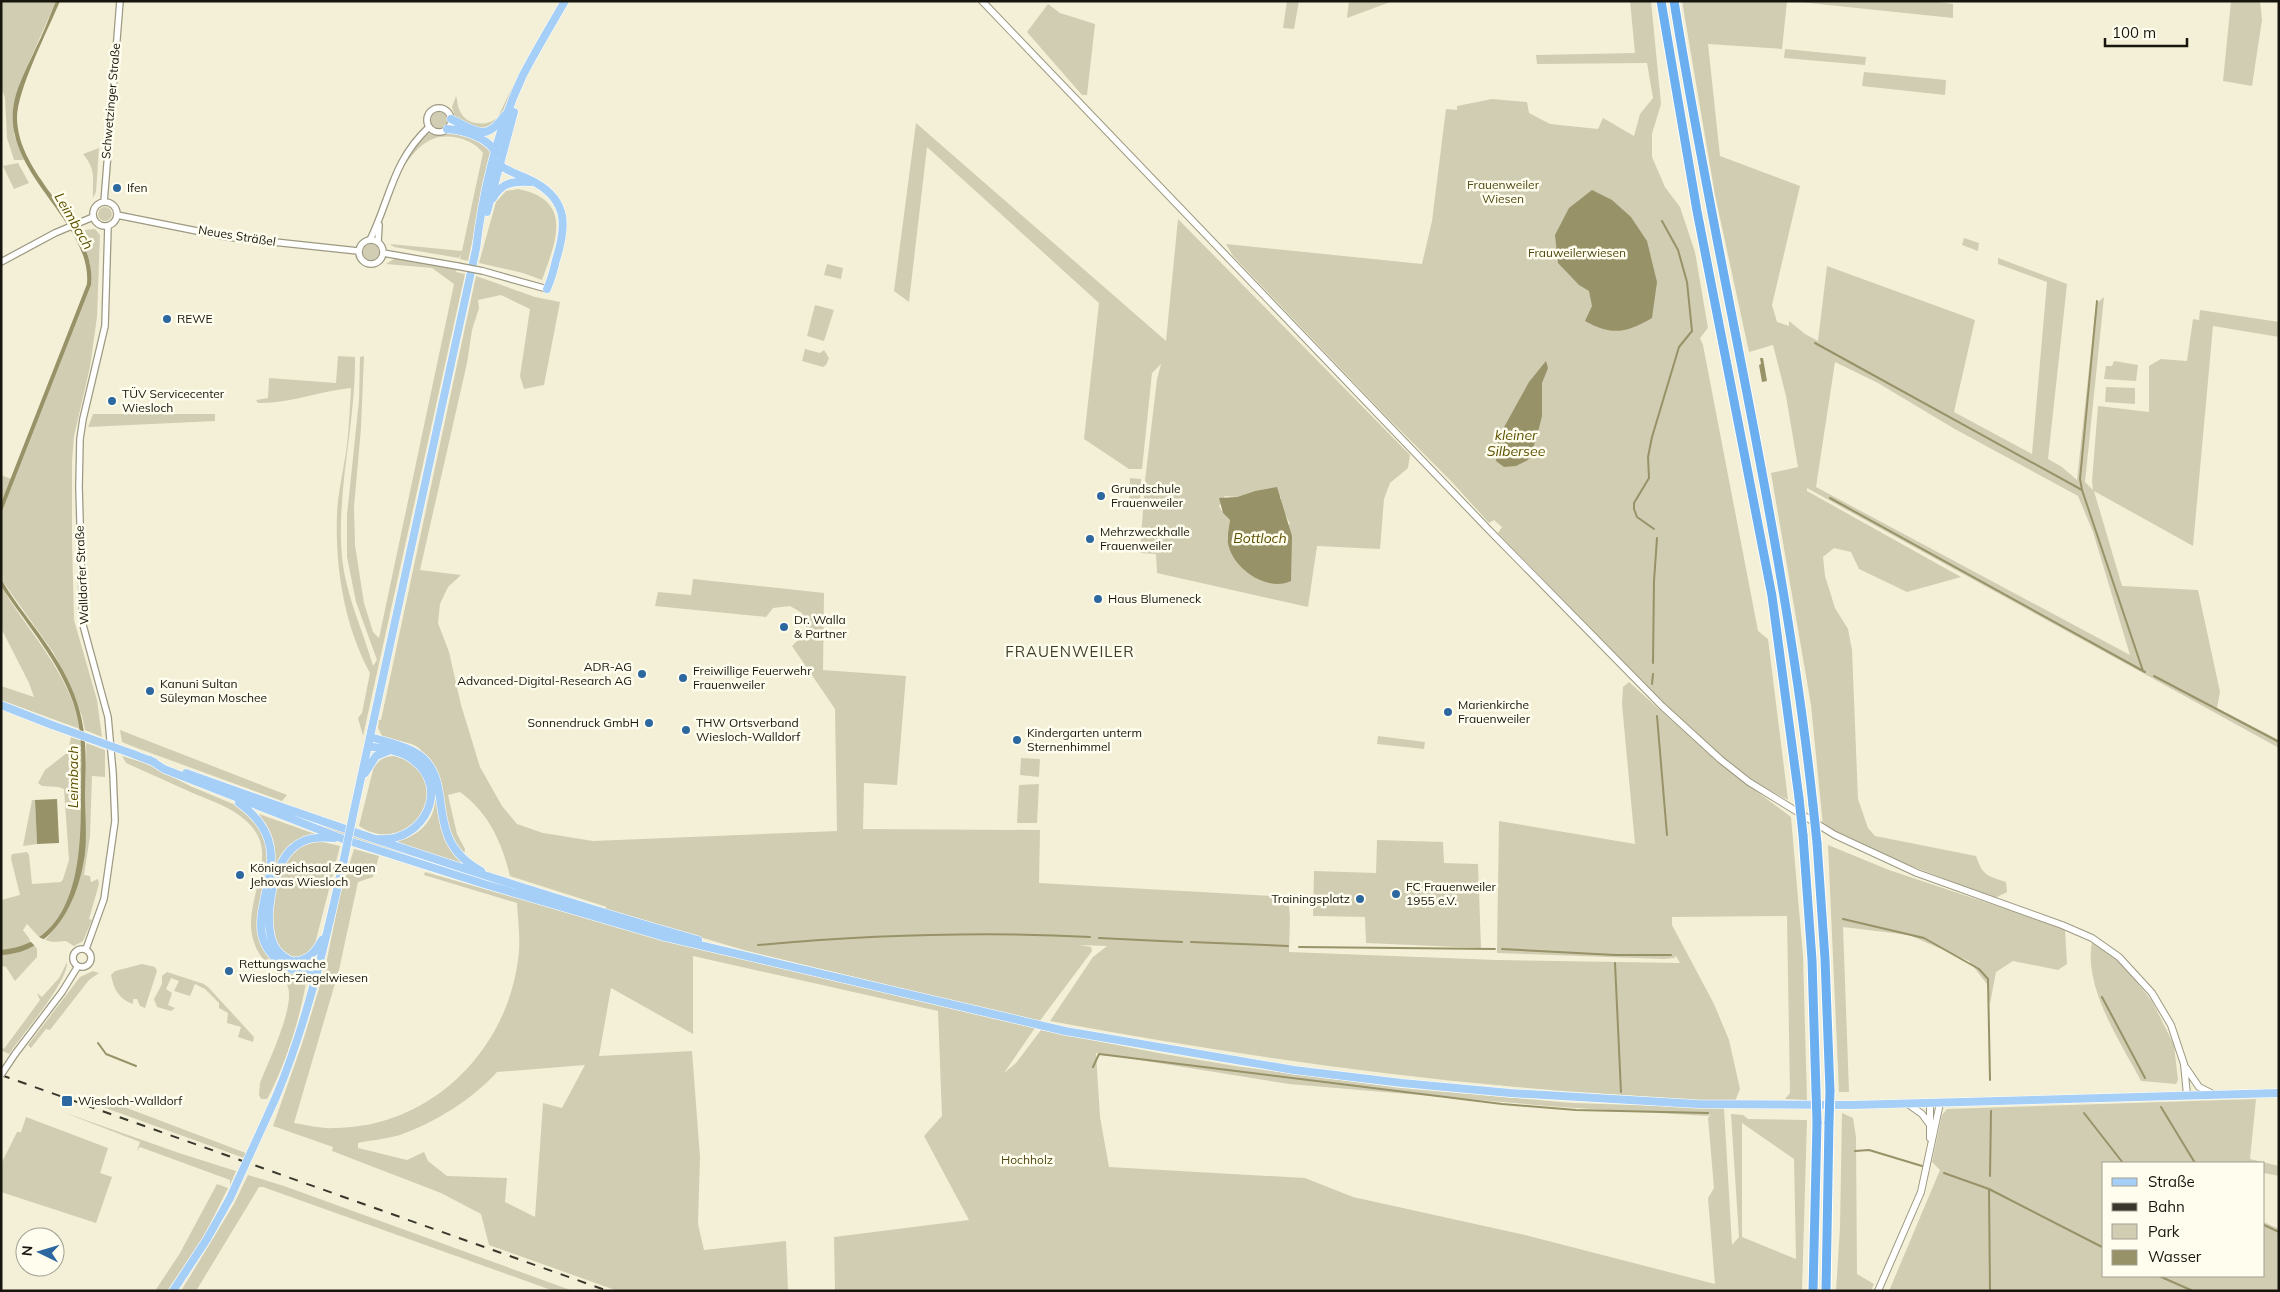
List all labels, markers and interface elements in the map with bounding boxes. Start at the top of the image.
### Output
scale bar [2105,15,2188,47]
text: 100 m [2112,23,2156,42]
street label: Schwetzinger Straße [98,42,123,159]
park label: Frauenweiler Wiesen [1467,177,1540,206]
place label: Ifen [127,180,148,195]
marker: Ifen [111,182,123,194]
water label: Leimbach [51,189,97,253]
street label: Neues Sträßel [197,222,277,249]
park label: Frauweilerwiesen [1528,245,1626,260]
place label: REWE [177,311,213,326]
marker: REWE [161,313,173,325]
place label: TÜV Servicecenter Wiesloch [122,386,225,415]
marker: TÜV Servicecenter Wiesloch [106,395,118,407]
water label: kleiner Silbersee [1487,426,1546,460]
place label: Grundschule Frauenweiler [1111,481,1184,510]
marker: Grundschule Frauenweiler [1095,490,1107,502]
place label: Mehrzweckhalle Frauenweiler [1100,524,1190,553]
street label: Walldorfer Straße [71,525,92,625]
water label: Bottloch [1233,529,1287,547]
marker: Mehrzweckhalle Frauenweiler [1084,533,1096,545]
place label: Haus Blumeneck [1108,591,1202,606]
marker: Haus Blumeneck [1092,593,1104,605]
place label: Dr. Walla & Partner [794,612,847,641]
marker: Dr. Walla & Partner [778,621,790,633]
district label: FRAUENWEILER [1005,642,1135,661]
place label: ADR-AG Advanced-Digital-Research AG [457,659,632,688]
place label: Freiwillige Feuerwehr Frauenweiler [693,663,812,692]
marker: ADR-AG Advanced-Digital-Research AG [636,668,648,680]
marker: Freiwillige Feuerwehr Frauenweiler [677,672,689,684]
place label: Kanuni Sultan Süleyman Moschee [160,676,267,705]
marker: Kanuni Sultan Süleyman Moschee [144,685,156,697]
place label: Marienkirche Frauenweiler [1458,697,1531,726]
marker: Marienkirche Frauenweiler [1442,706,1454,718]
place label: Sonnendruck GmbH [528,715,639,730]
place label: THW Ortsverband Wiesloch-Walldorf [696,715,801,744]
marker: Sonnendruck GmbH [643,717,655,729]
marker: THW Ortsverband Wiesloch-Walldorf [680,724,692,736]
place label: Kindergarten unterm Sternenhimmel [1027,725,1142,754]
marker: Kindergarten unterm Sternenhimmel [1011,734,1023,746]
water label: Leimbach [64,746,82,808]
place label: Königreichsaal Zeugen Jehovas Wiesloch [250,860,376,889]
marker: Königreichsaal Zeugen Jehovas Wiesloch [234,869,246,881]
place label: FC Frauenweiler 1955 e.V. [1406,879,1497,908]
marker: FC Frauenweiler 1955 e.V. [1390,888,1402,900]
place label: Trainingsplatz [1272,891,1350,906]
marker: Trainingsplatz [1354,893,1366,905]
place label: Rettungswache Wiesloch-Ziegelwiesen [239,956,368,985]
marker: Rettungswache Wiesloch-Ziegelwiesen [223,965,235,977]
place label: Wiesloch-Walldorf [78,1093,183,1108]
marker: Wiesloch-Walldorf [60,1094,74,1108]
park label: Hochholz [1001,1152,1053,1167]
legend [2102,1162,2265,1277]
text: Straße [2148,1172,2195,1191]
text: Bahn [2148,1197,2185,1216]
text: Park [2148,1222,2180,1241]
north arrow [15,1227,65,1277]
text: N [18,1245,36,1257]
text: Wasser [2148,1247,2202,1266]

